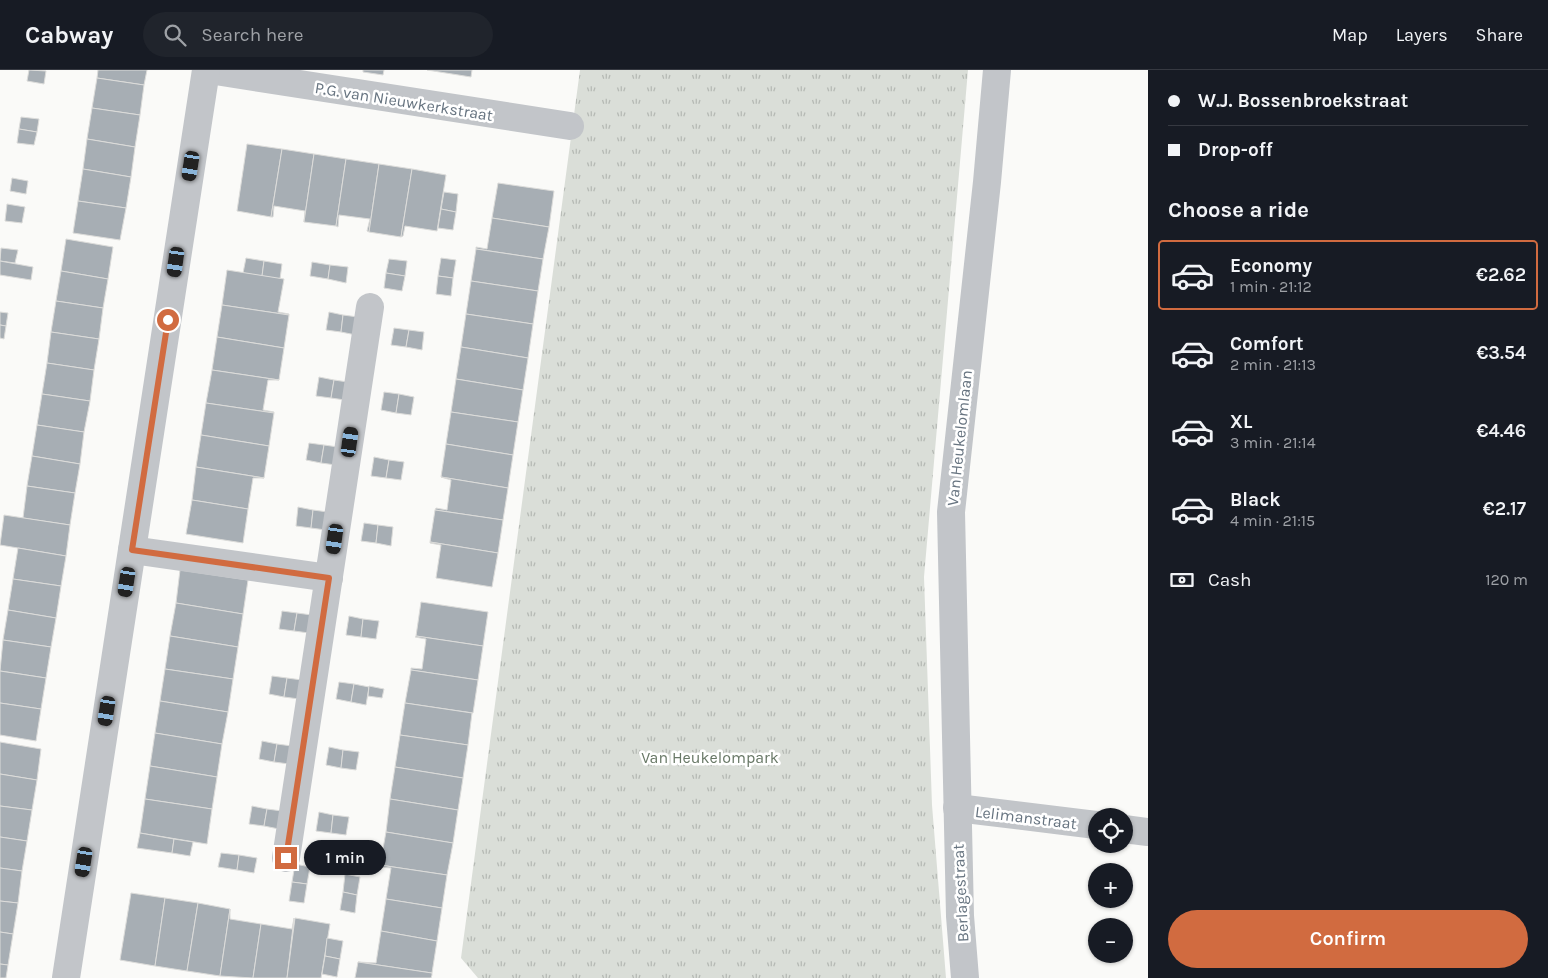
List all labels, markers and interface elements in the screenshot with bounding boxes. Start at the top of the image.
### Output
search box [143,12,493,57]
text: Cabway [25,21,113,49]
icon: search [161,21,189,49]
text: Search here [201,24,304,46]
text: Map [1332,24,1368,46]
text: Layers [1396,24,1448,46]
text: Share [1476,24,1523,46]
street label: P.G. van Nieuwkerkstraat [314,78,494,125]
text: W.J. Bossenbroekstraat [1198,90,1408,112]
text: Drop-off [1198,139,1273,161]
car [181,150,200,182]
text: Choose a ride [1168,197,1309,223]
car [166,246,185,278]
icon: car [1170,253,1215,298]
text: Economy [1230,255,1312,277]
text: €2.62 [1476,264,1526,286]
text: 1 min · 21:12 [1230,277,1312,296]
route start [157,309,179,331]
icon: car [1170,331,1215,376]
text: Comfort [1230,333,1304,355]
text: €3.54 [1476,342,1526,364]
text: 2 min · 21:13 [1230,355,1316,374]
street label: Van Heukelomlaan [943,369,976,507]
icon: car [1170,409,1215,454]
text: XL [1230,411,1252,433]
text: €4.46 [1477,420,1526,442]
car [340,426,359,458]
text: 3 min · 21:14 [1230,433,1316,452]
icon: car [1170,487,1215,532]
text: Black [1230,489,1281,511]
text: €2.17 [1483,498,1526,520]
text: 4 min · 21:15 [1230,511,1315,530]
car [325,523,344,555]
car [117,566,136,598]
icon: cash [1168,566,1196,594]
text: Cash [1208,569,1252,591]
text: 120 m [1485,570,1528,589]
car [97,695,116,727]
park label: Van Heukelompark [641,748,779,767]
street label: Lelimanstraat [974,802,1078,833]
map controls [1088,808,1133,963]
button: locate [1088,808,1133,853]
callout: 1 min [304,840,386,876]
street label: Berlagestraat [948,843,973,943]
car [74,846,93,878]
route end [275,847,297,869]
text: 1 min [325,848,365,867]
button: + [1088,863,1133,908]
button: Confirm [1168,910,1528,968]
button: − [1088,918,1133,963]

